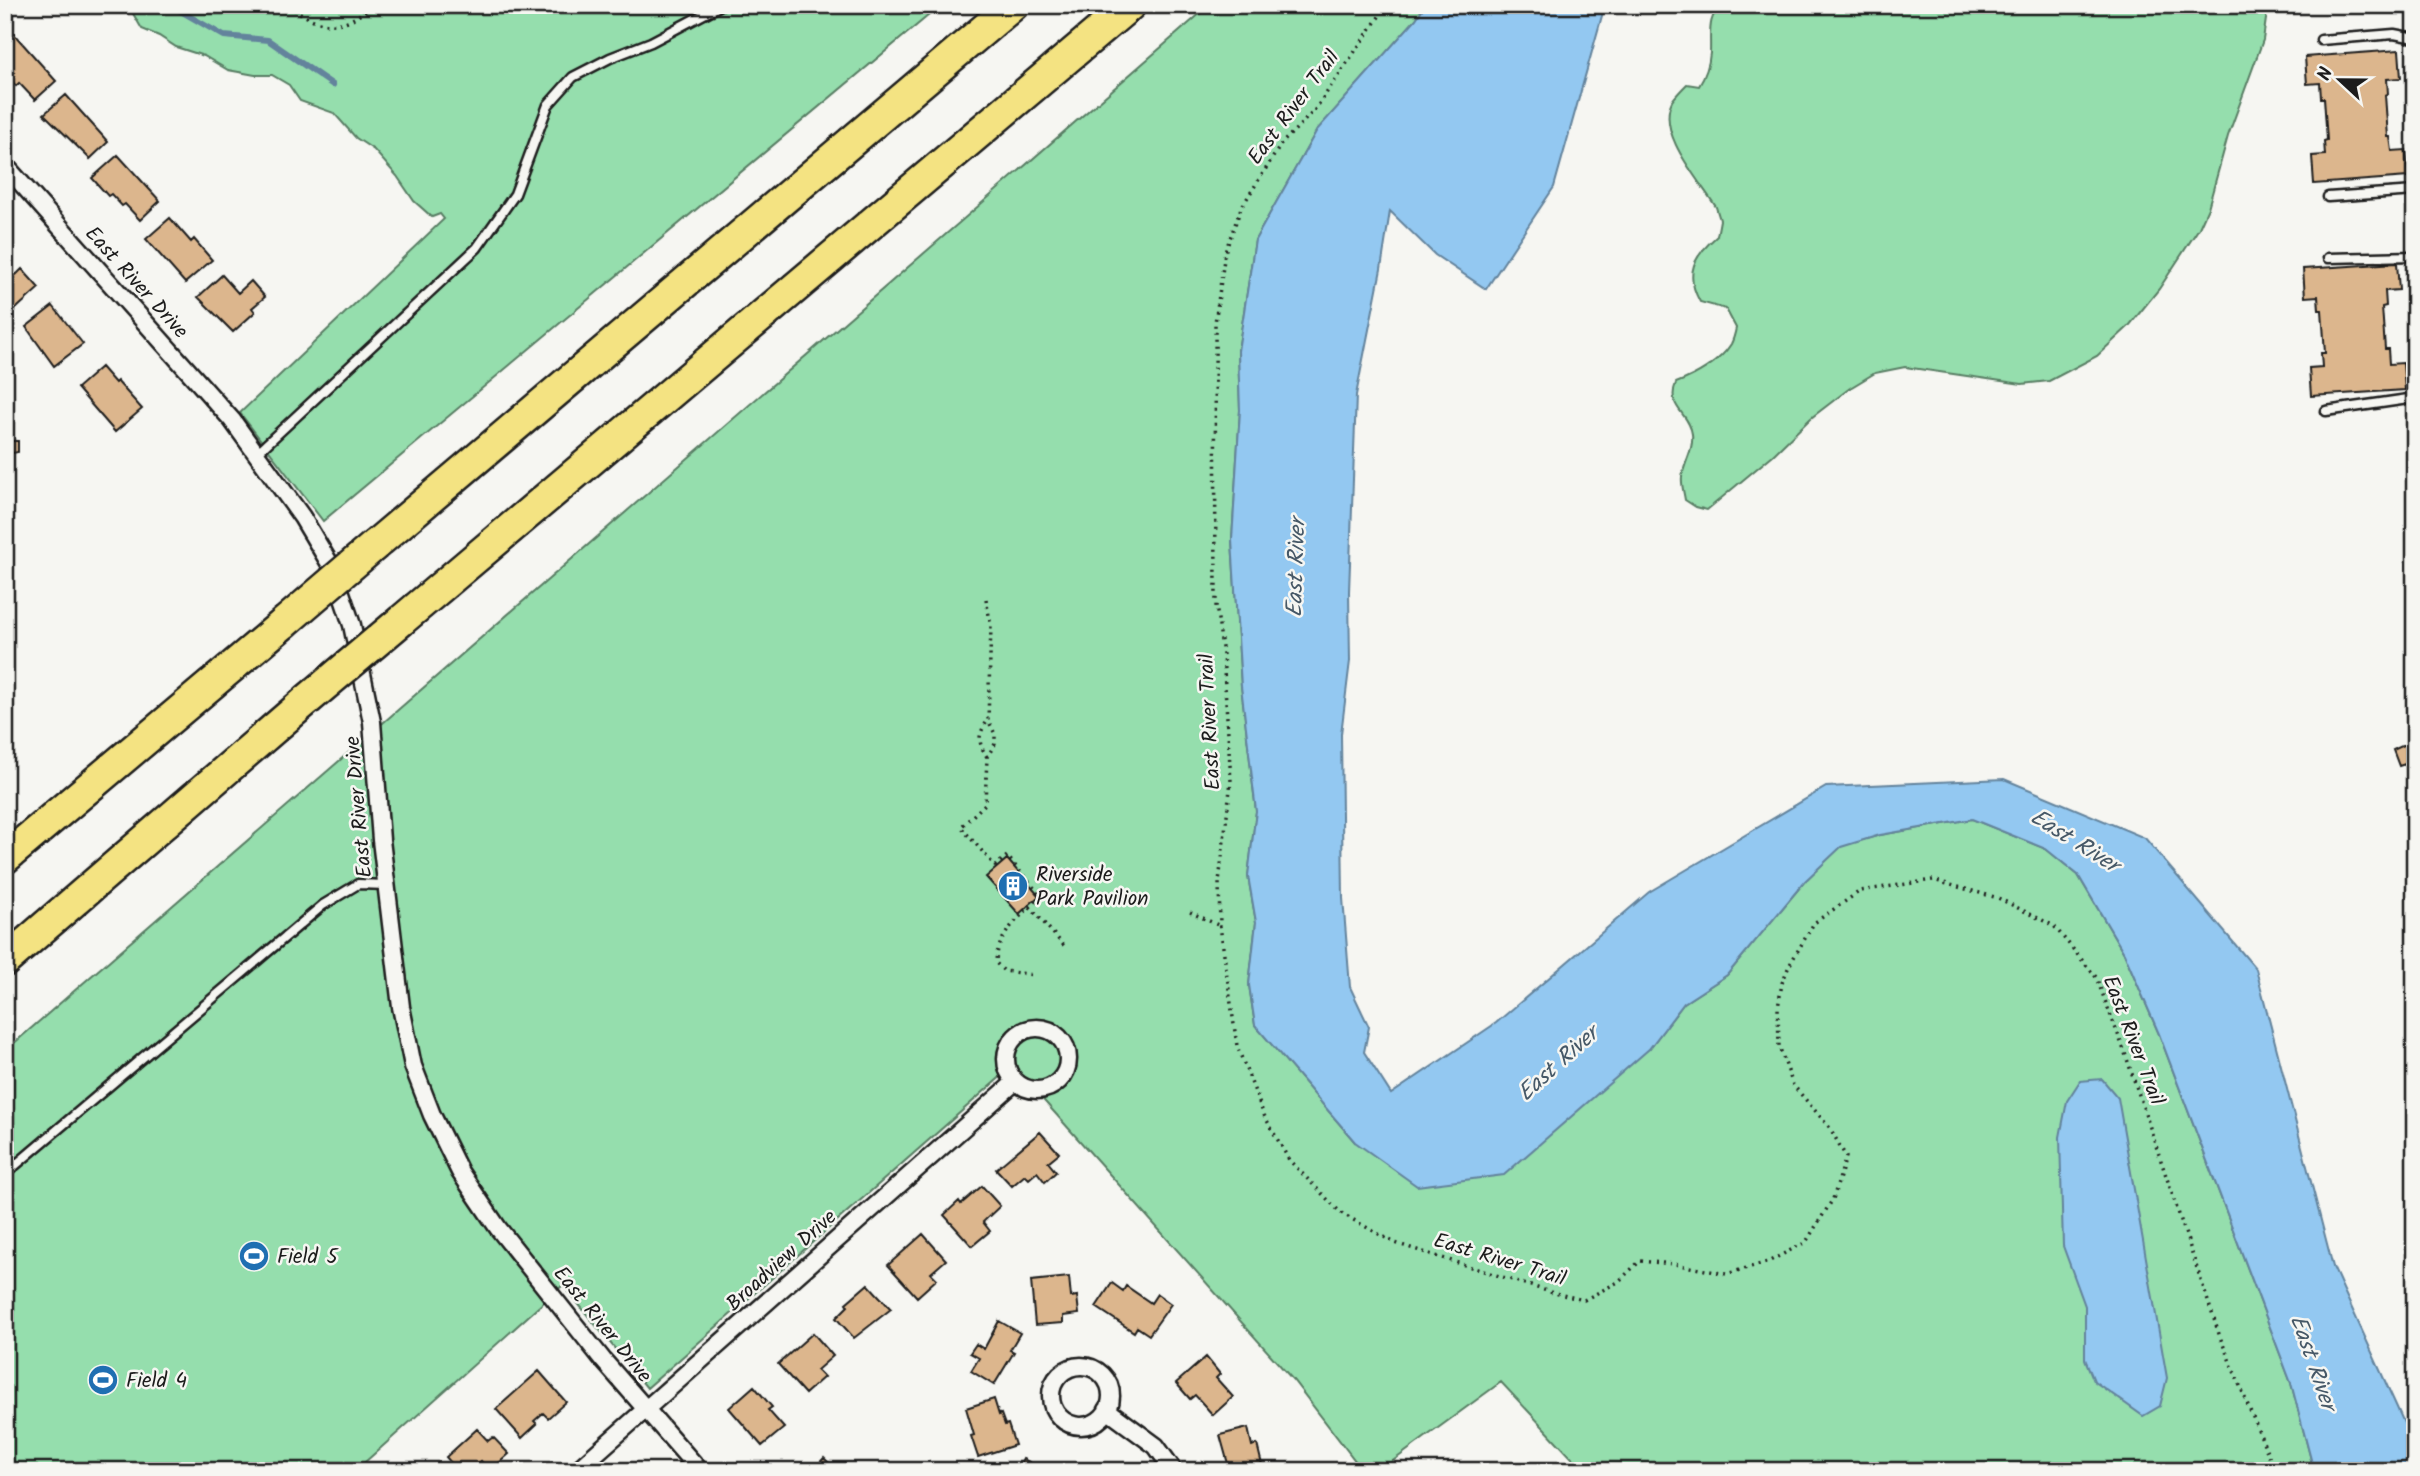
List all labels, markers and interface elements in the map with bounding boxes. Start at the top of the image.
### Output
street label: East River Trail [1240,43,1349,172]
north arrow [2304,46,2374,116]
text: N [2310,63,2342,86]
street label: East River Drive [76,219,196,347]
water label: East River [1277,514,1317,618]
street label: East River Trail [1190,653,1231,791]
street label: East River Drive [337,734,382,879]
water label: East River [2023,800,2129,885]
place label: Riverside Park Pavilion [1036,859,1148,916]
building icon: Riverside Park Pavilion [996,869,1030,903]
street label: East River Trail [2093,971,2173,1110]
water label: East River [1510,1015,1610,1111]
street label: Broadview Drive [719,1202,845,1320]
street label: East River Trail [1429,1225,1570,1296]
sports icon: Field 5 [237,1239,271,1273]
place label: Field 5 [277,1241,339,1274]
street label: East River Drive [544,1259,660,1391]
water label: East River [2279,1310,2347,1419]
sports icon: Field 4 [86,1363,120,1397]
place label: Field 4 [126,1365,187,1398]

